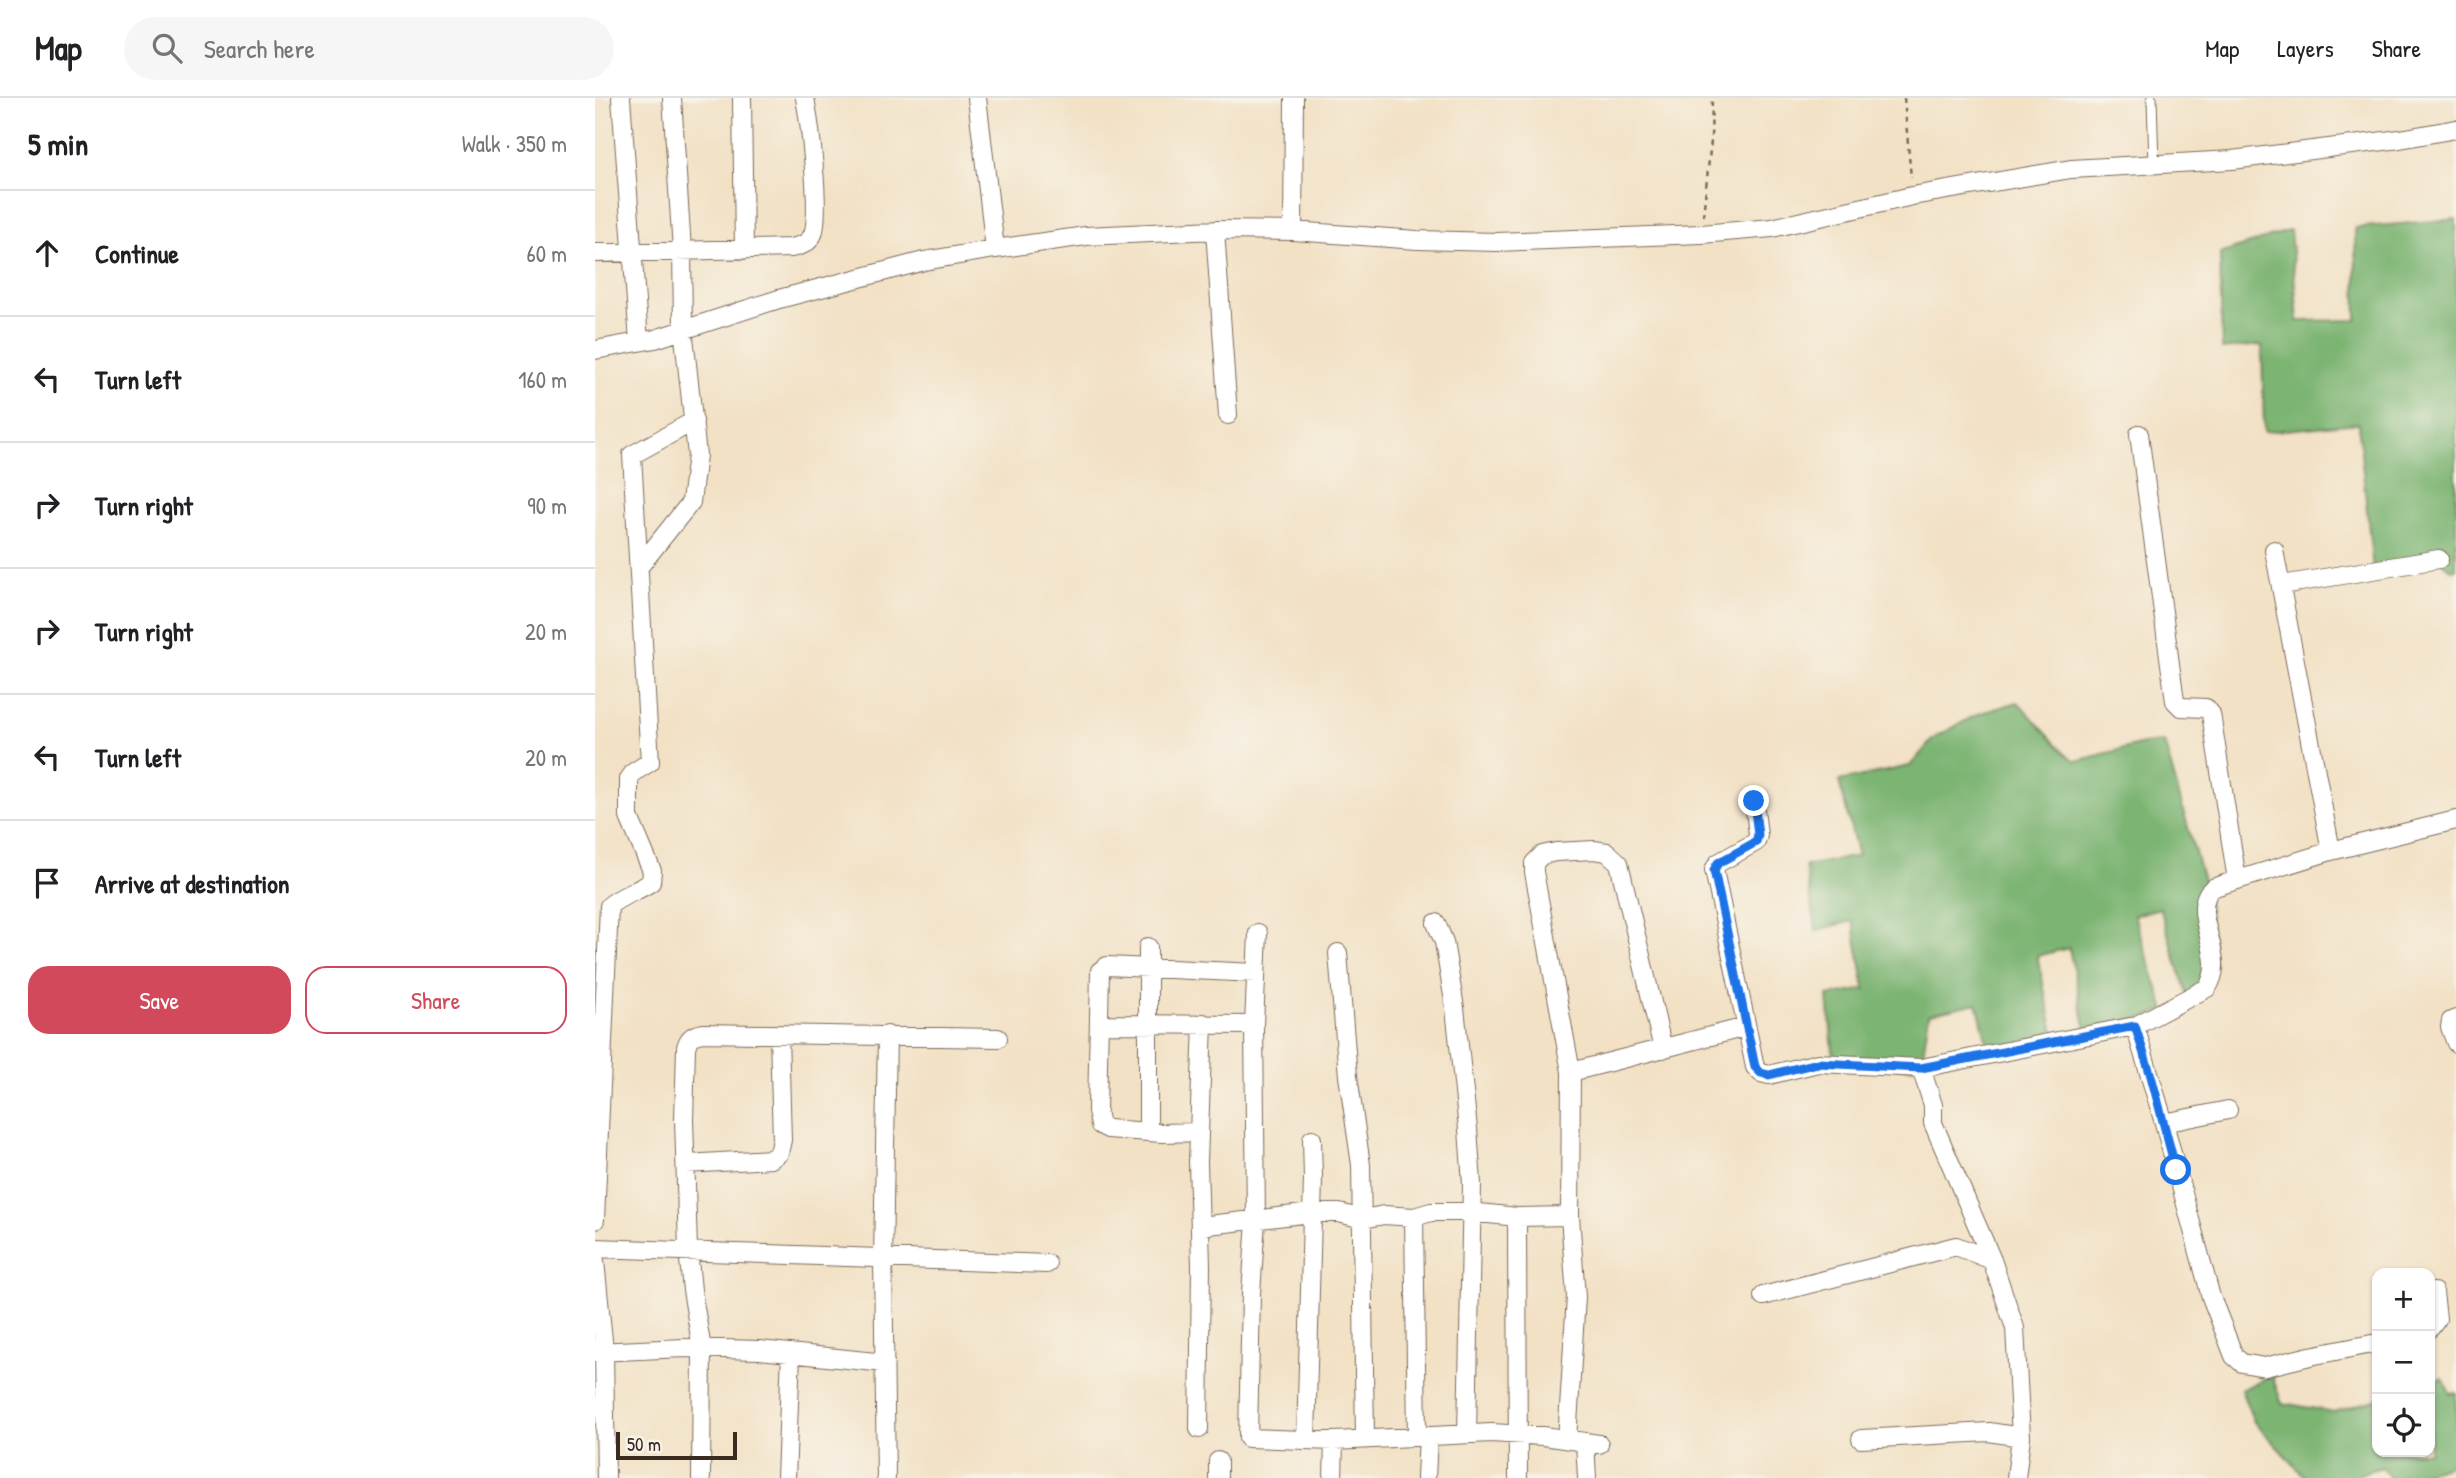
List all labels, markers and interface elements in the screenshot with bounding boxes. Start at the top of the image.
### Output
search box [124,17,614,80]
text: Map [35,26,82,70]
icon: search [148,29,186,67]
text: Search here [204,31,315,66]
text: Map [2205,32,2239,64]
text: Layers [2277,32,2334,64]
text: Share [2372,32,2421,64]
text: 5 min [28,124,88,164]
text: Walk · 350 m [462,128,567,159]
icon: ahead [28,234,66,272]
text: Continue [95,236,179,271]
text: 60 m [527,238,567,269]
icon: left [28,360,66,398]
text: Turn left [95,362,181,397]
text: 160 m [518,364,567,395]
icon: right [28,486,66,524]
text: Turn right [95,488,193,523]
text: 90 m [527,490,567,521]
icon: right [28,612,66,650]
text: Turn right [95,614,193,649]
text: 20 m [525,616,567,647]
icon: left [28,738,66,776]
text: Turn left [95,740,181,775]
text: 20 m [525,742,567,773]
route end [1738,785,1769,816]
icon: arrive [28,864,66,902]
text: Arrive at destination [95,866,290,901]
button: Save [28,966,291,1034]
button: Share [305,966,567,1034]
route start [2160,1154,2191,1185]
map controls [2372,1268,2435,1457]
button: + [2372,1268,2435,1331]
button: − [2372,1331,2435,1394]
button: locate [2372,1394,2435,1457]
scale bar [616,1429,737,1461]
text: 50 m [627,1431,661,1457]

